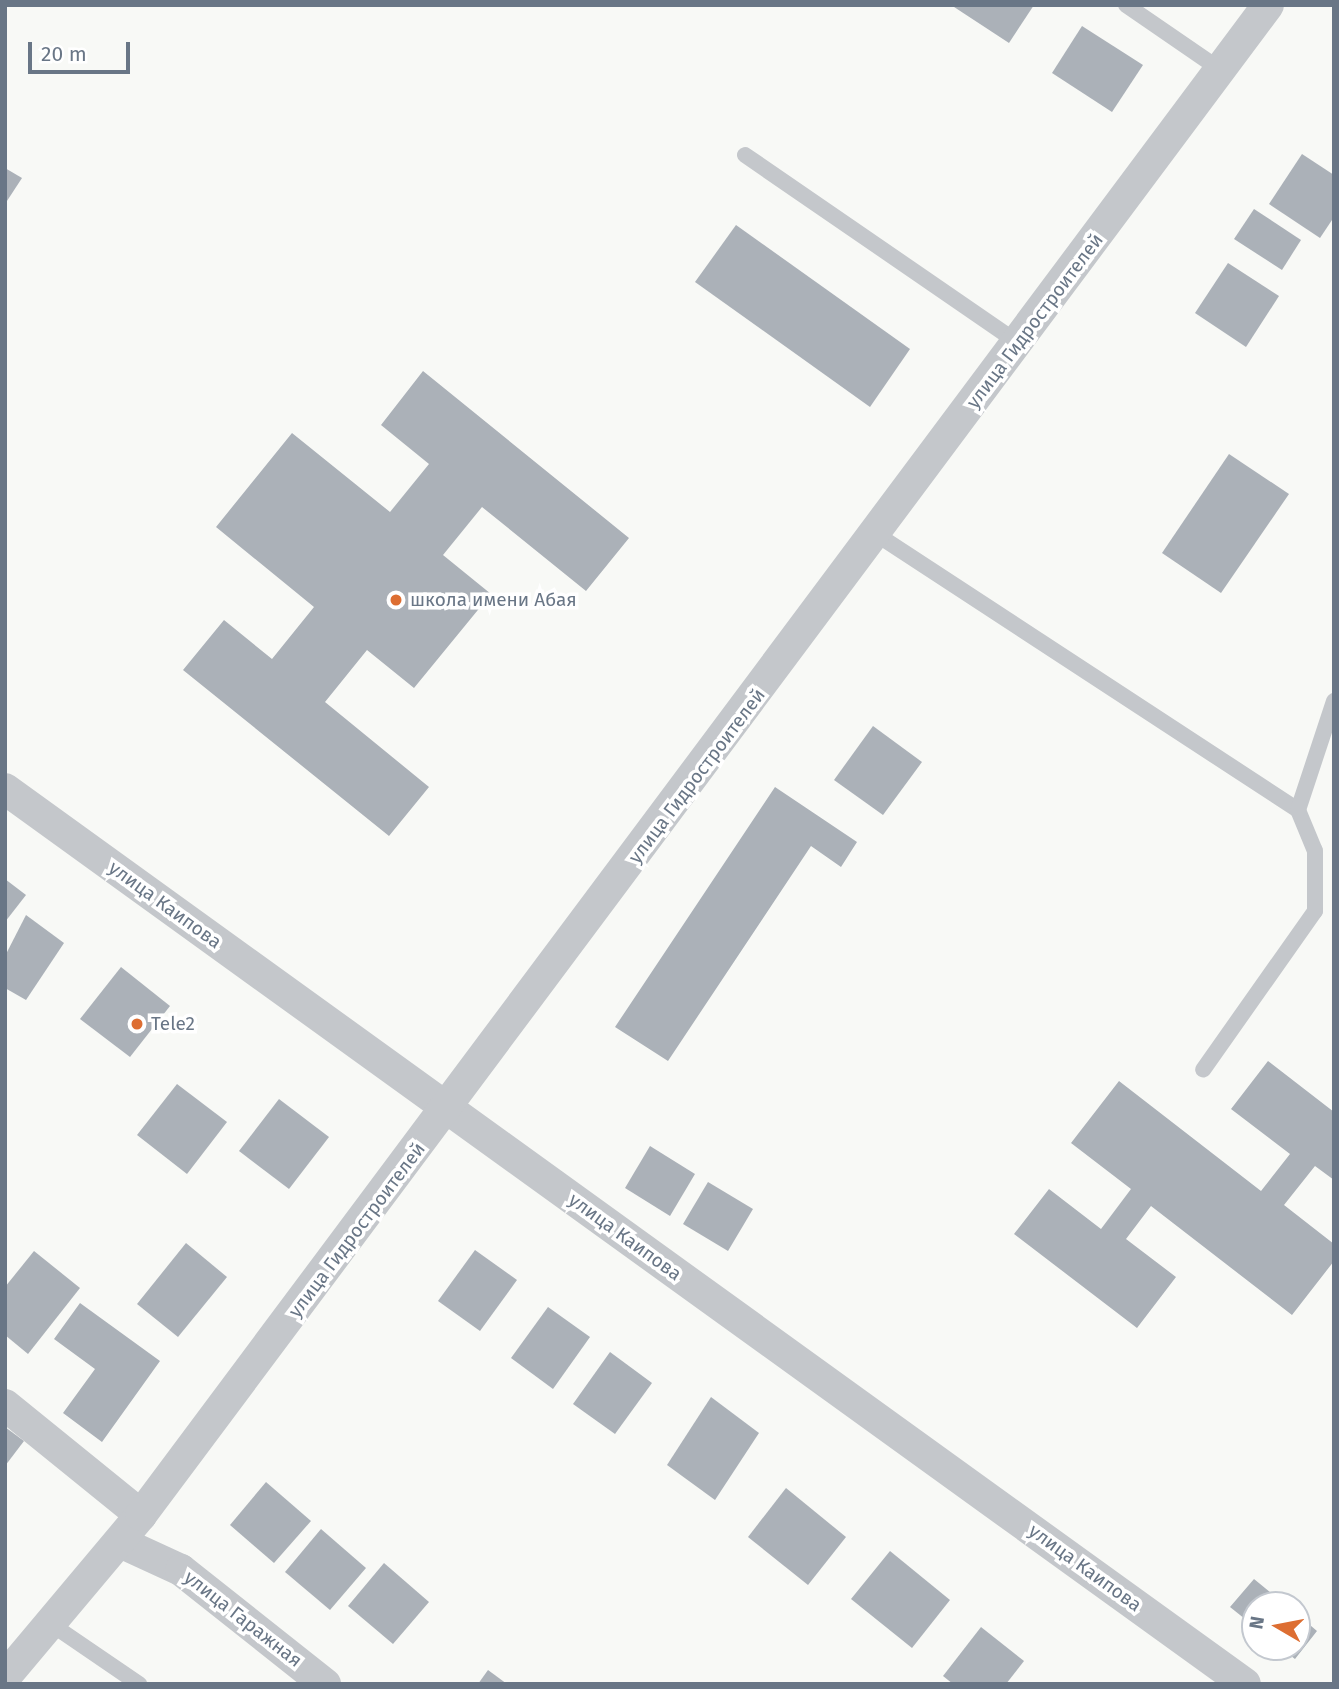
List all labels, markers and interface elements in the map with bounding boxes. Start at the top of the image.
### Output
scale bar [32,28,133,72]
text: 20 m [41,41,87,67]
street label: улица Гидростроителей [962,229,1108,413]
place label: школа имени Абая [410,589,577,611]
marker: школа имени Абая [388,592,404,608]
street label: улица Гидростроителей [624,684,770,868]
street label: улица Каипова [104,856,226,954]
place label: Tele2 [151,1013,195,1035]
marker: Tele2 [129,1016,145,1032]
street label: улица Гидростроителей [284,1138,430,1322]
street label: улица Каипова [564,1188,686,1286]
street label: улица Каипова [1024,1519,1146,1617]
street label: улица Гаражная [180,1566,306,1672]
north arrow [1241,1591,1311,1661]
text: N [1244,1614,1269,1631]

